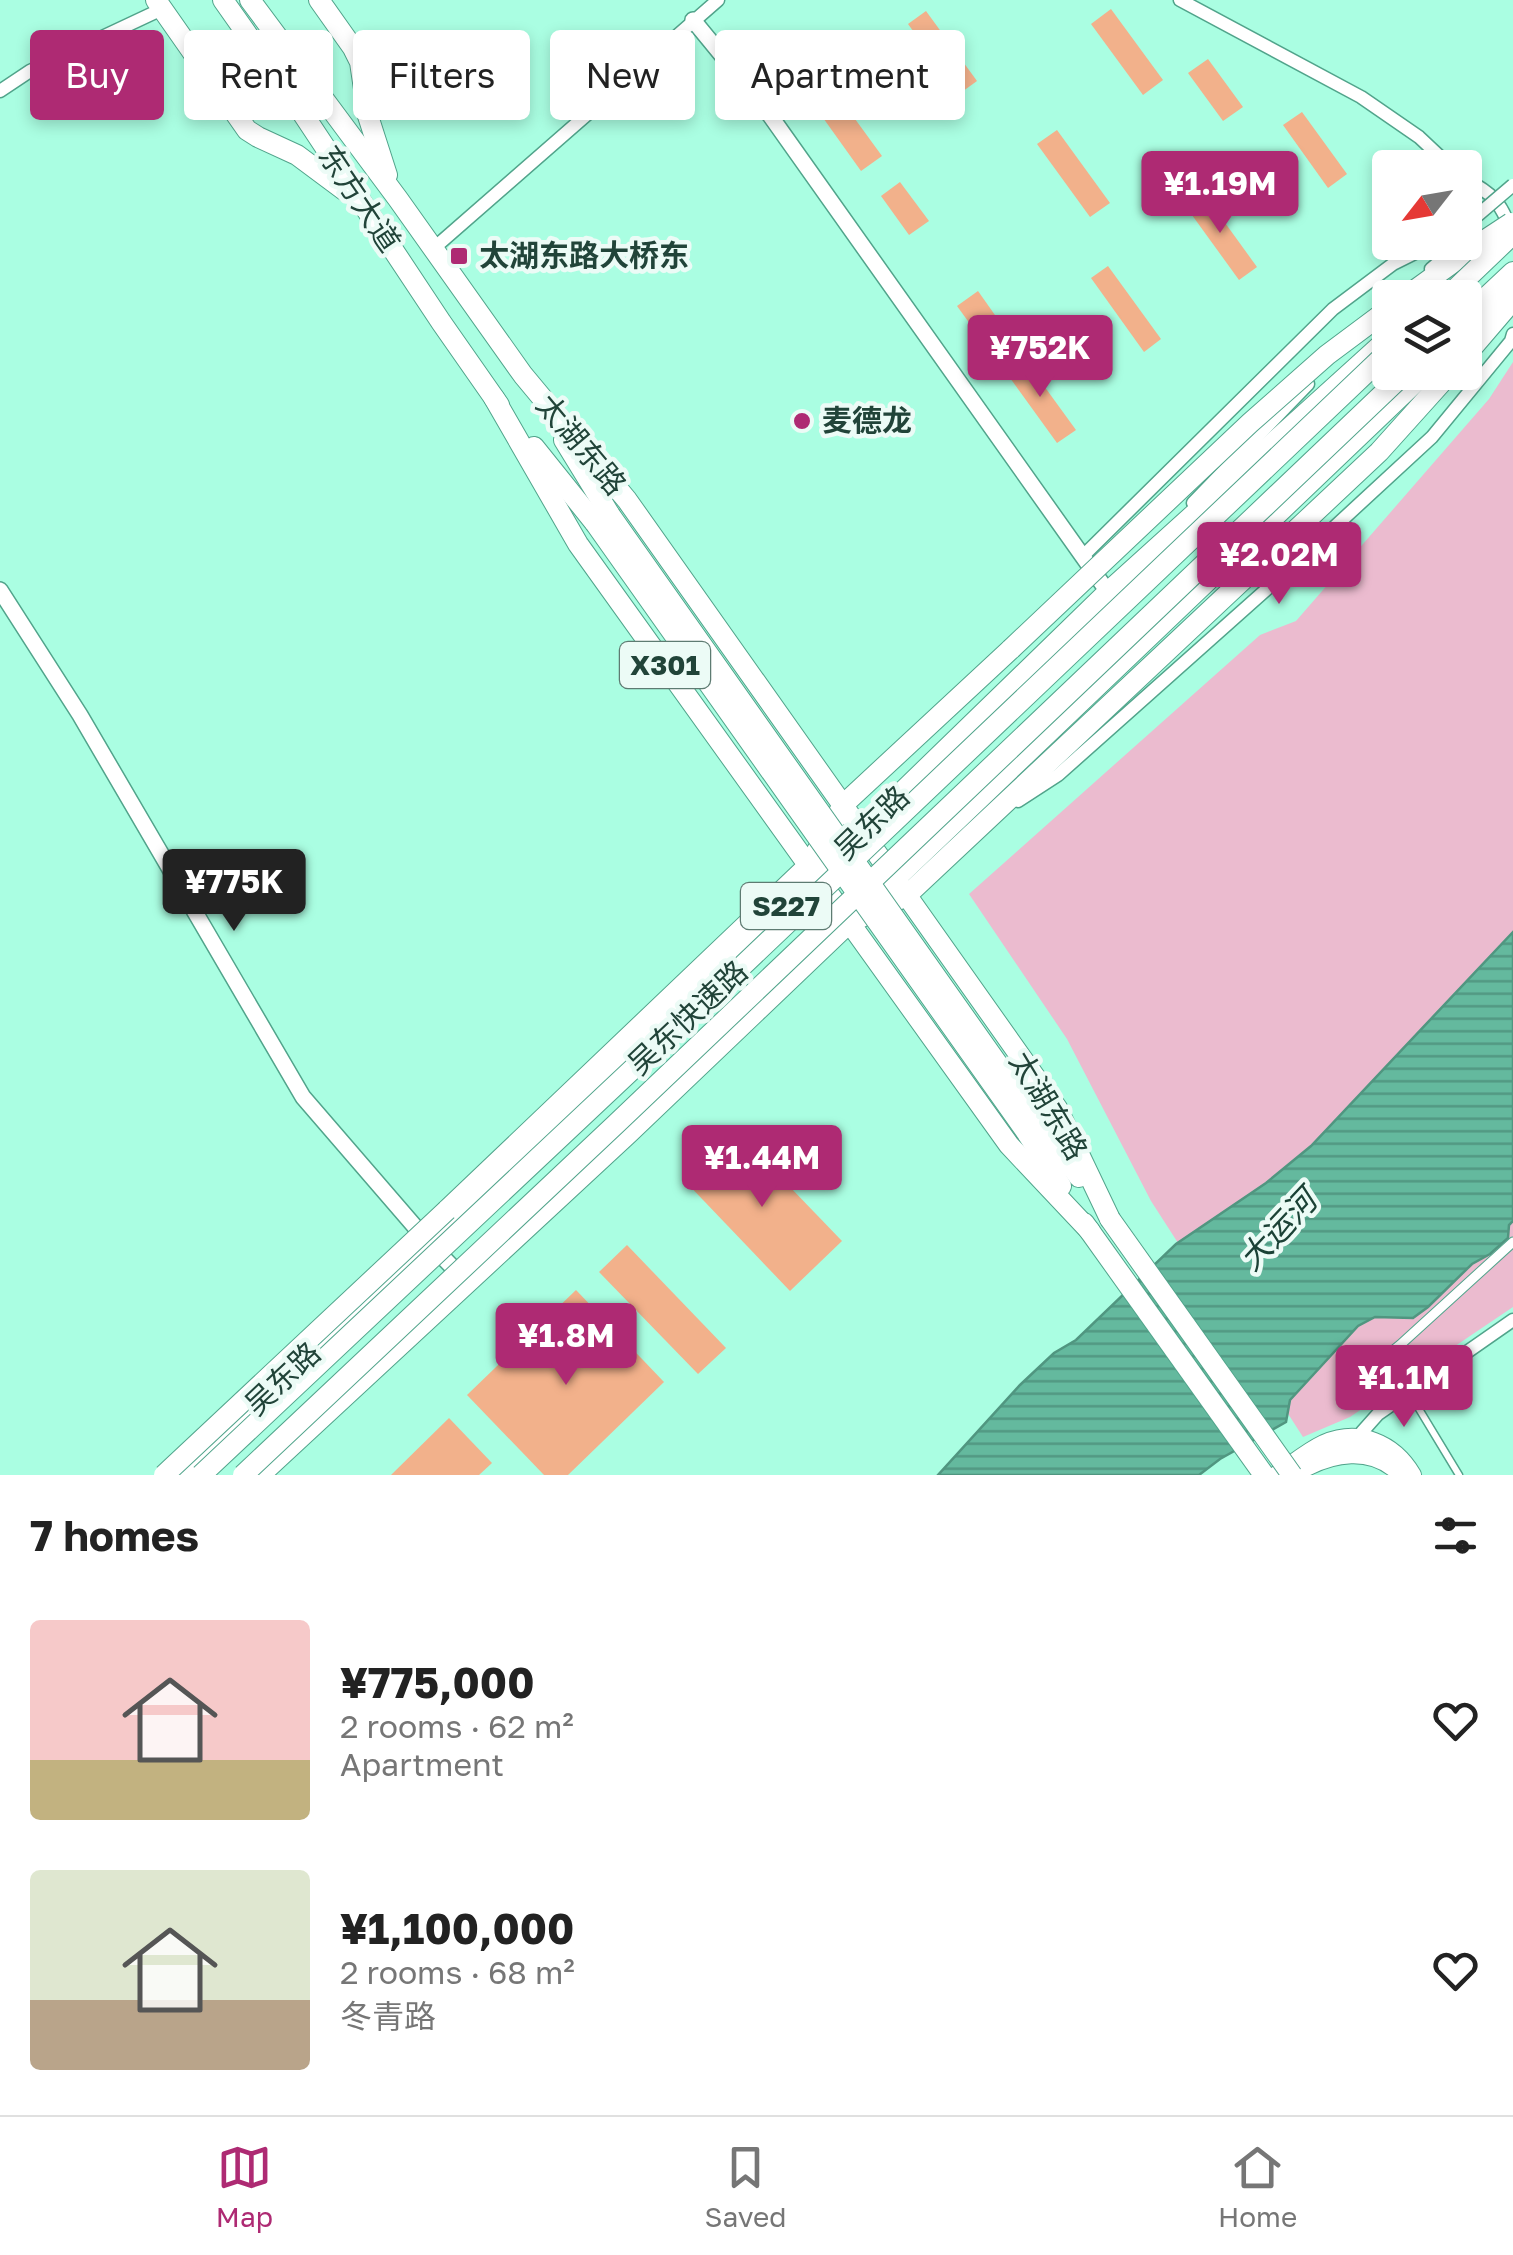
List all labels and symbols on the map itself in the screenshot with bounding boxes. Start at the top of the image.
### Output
street label: 东方大道 [311,139,408,258]
north arrow [1372,150,1482,260]
pin: ¥1.19M [1139,151,1301,236]
place label: 太湖东路大桥东 [479,237,689,273]
marker: 太湖东路大桥东 [448,245,470,267]
pin: ¥752K [970,315,1110,400]
street label: 太湖东路 [529,387,634,502]
place label: 麦德龙 [822,402,912,438]
marker: 麦德龙 [791,410,813,432]
pin: ¥2.02M [1198,522,1360,607]
road number: X301 [620,642,710,688]
street label: 吴东路 [826,778,916,866]
pin: ¥775K [164,849,304,934]
road number: S227 [741,883,831,929]
street label: 吴东快速路 [620,953,754,1082]
street label: 太湖东路 [1003,1045,1095,1166]
pin: ¥1.44M [681,1125,843,1210]
water label: 大运河 [1231,1177,1328,1277]
pin: ¥1.8M [496,1303,636,1388]
street label: 吴东路 [237,1334,328,1422]
pin: ¥1.1M [1334,1345,1474,1430]

